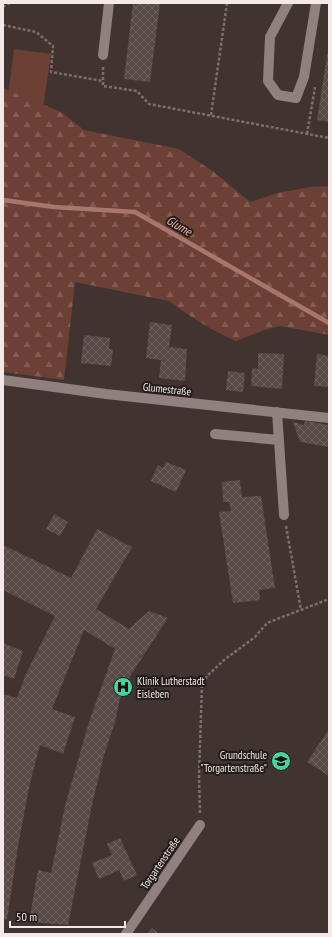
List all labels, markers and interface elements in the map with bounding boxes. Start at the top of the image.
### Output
water label: Glume [164,212,195,239]
street label: Glumestraße [142,380,192,399]
place label: Klinik Lutherstadt Eisleben [137,674,204,701]
hospital icon: Klinik Lutherstadt Eisleben [112,676,134,698]
place label: Grundschule "Torgartenstraße" [200,748,267,775]
school or university icon: Grundschule "Torgartenstraße" [270,750,292,772]
street label: Torgartenstraße [137,834,183,892]
scale bar [10,903,125,929]
text: 50 m [16,909,37,924]

